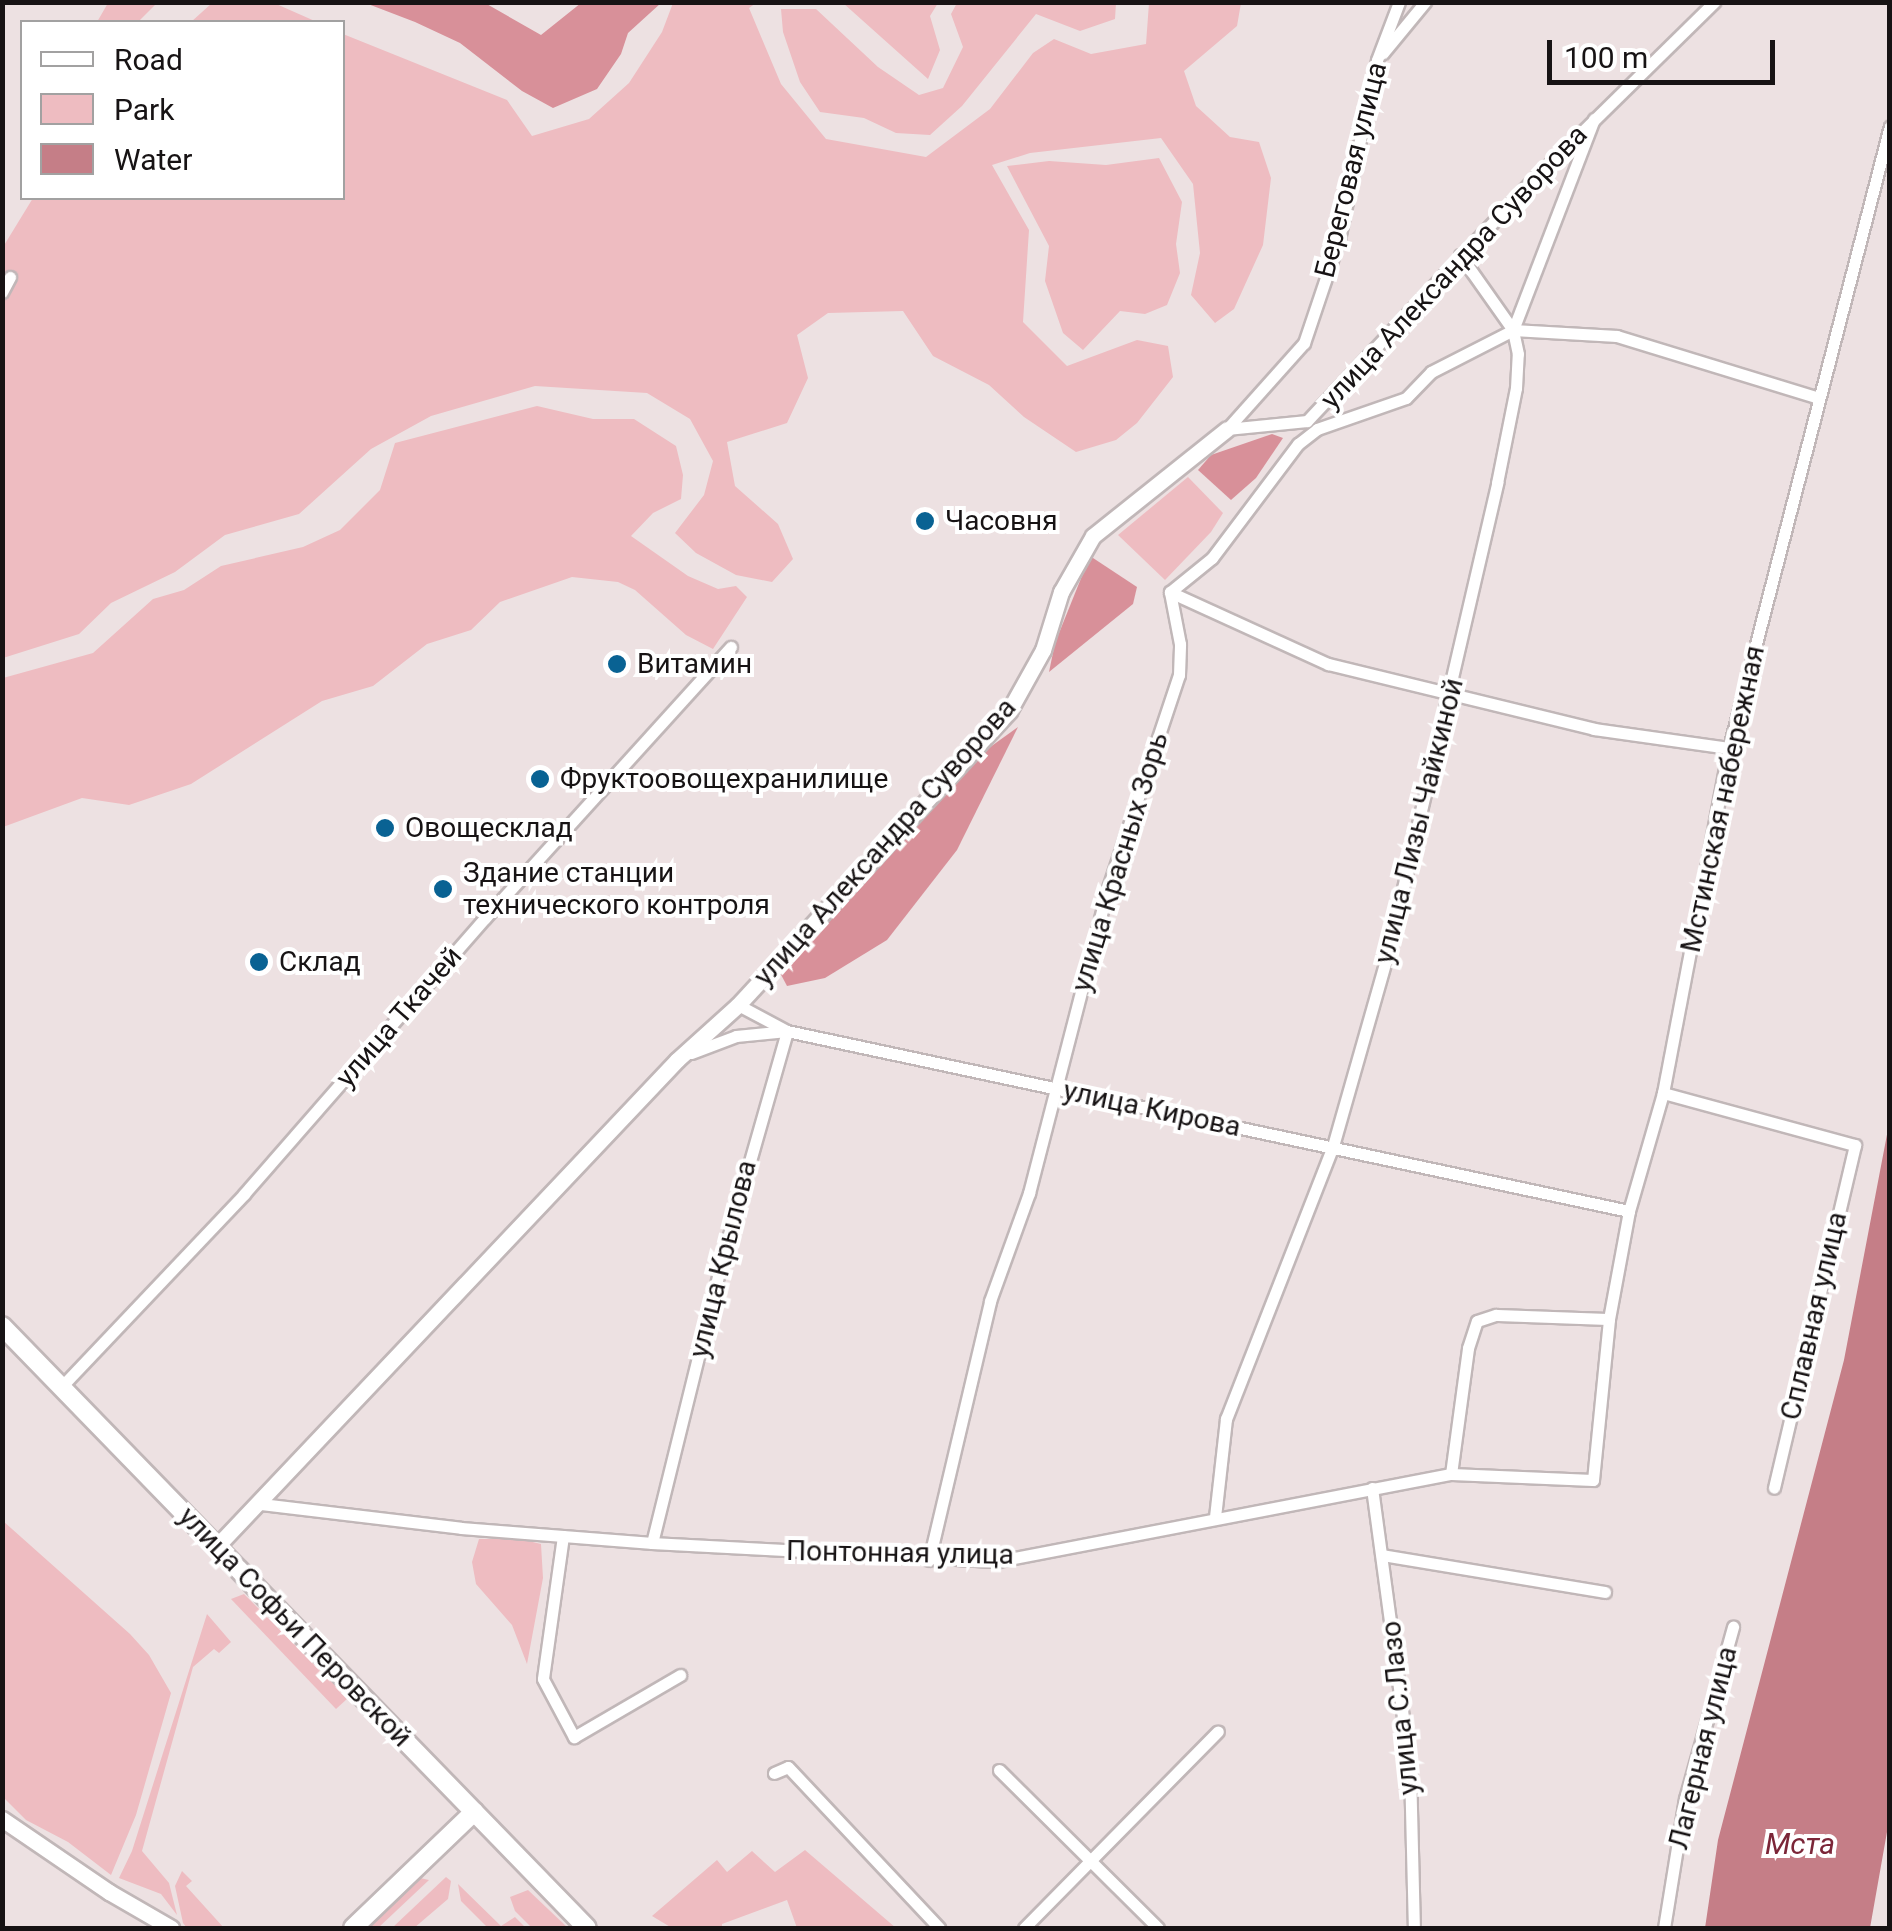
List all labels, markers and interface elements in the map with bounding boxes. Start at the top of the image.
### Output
legend [20,20,345,200]
scale bar [1552,20,1780,82]
text: 100 m [1564,40,1648,75]
text: Road [114,42,183,77]
street label: Береговая улица [1308,59,1394,281]
text: Park [114,92,174,127]
street label: улица Александра Суворова [1314,118,1594,416]
text: Water [114,142,192,177]
place label: Часовня [945,504,1058,538]
marker: Часовня [914,510,936,532]
street label: Мстинская набережная [1674,643,1772,955]
place label: Витамин [637,647,752,681]
marker: Витамин [606,653,628,675]
street label: улица Лизы Чайкиной [1367,675,1471,967]
street label: улица Александра Суворова [747,691,1023,993]
street label: улица Красных Зорь [1065,728,1175,996]
place label: Фруктоовощехранилище [560,762,888,796]
marker: Фруктоовощехранилище [529,768,551,790]
place label: Овощесклад [405,811,573,845]
marker: Овощесклад [374,817,396,839]
place label: Здание станции технического контроля [463,856,770,922]
marker: Здание станции технического контроля [432,878,454,900]
street label: улица Ткачей [329,940,469,1094]
place label: Склад [279,945,361,979]
marker: Склад [248,951,270,973]
street label: улица Кирова [1060,1074,1244,1144]
street label: улица Крылова [682,1157,764,1361]
street label: Сплавная улица [1774,1209,1854,1423]
street label: улица Софьи Перовской [171,1500,419,1754]
street label: Понтонная улица [786,1534,1014,1572]
street label: улица С.Лазо [1374,1619,1426,1797]
street label: Лагерная улица [1662,1643,1744,1853]
water label: Мста [1765,1826,1835,1862]

